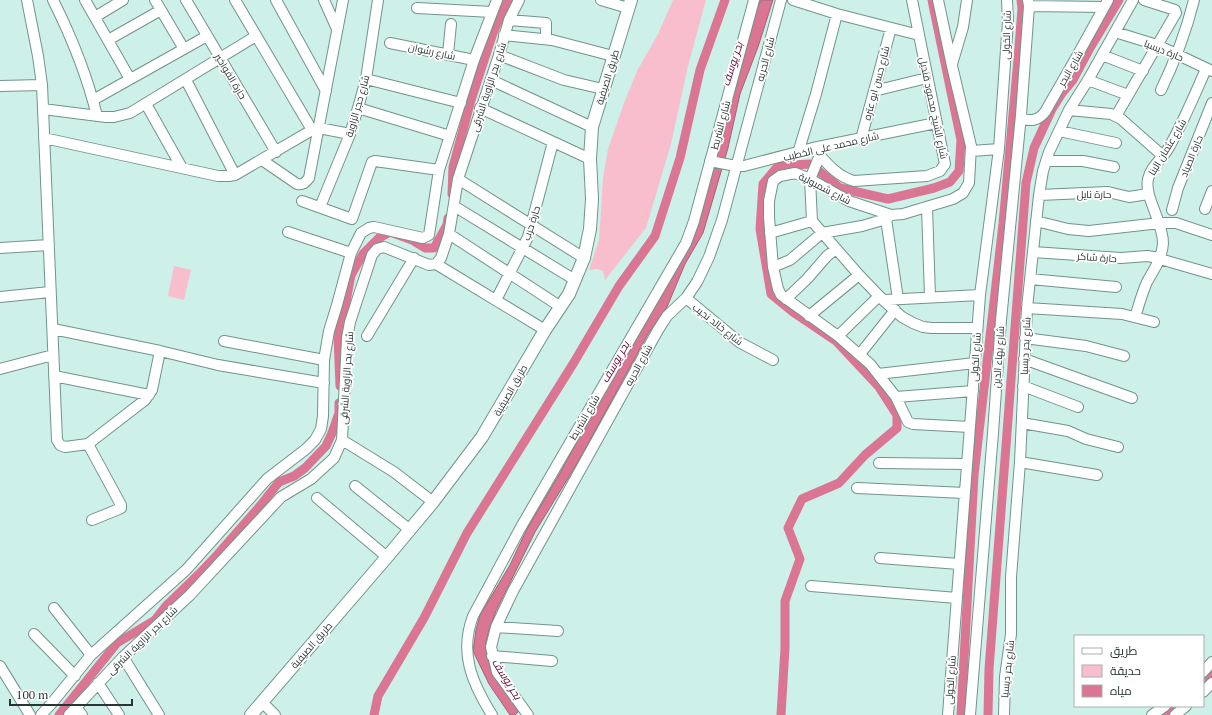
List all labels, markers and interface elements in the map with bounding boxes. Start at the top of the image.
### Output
street label: شارع الخولى [999,10,1014,60]
street label: شارع الحريه [753,35,778,83]
street label: حارة ديسيا [1142,37,1185,64]
water label: بحر يوسف [718,39,746,88]
street label: شارع رشوان [407,40,457,63]
street label: شارع بحر الزاوية الشرقى [468,41,509,133]
street label: شارع حسن ابو عتره [860,45,893,122]
street label: طريق الصيفية [593,48,622,106]
street label: شارع البحر [1054,48,1086,89]
street label: حارة الفواخير [211,50,249,102]
street label: شارع الشيخ محمود قنديل [916,56,951,160]
street label: شارع حجر الزاوية [342,74,373,139]
street label: شارع الشريط [708,99,733,151]
street label: شارع عثمان البنا [1145,117,1189,178]
street label: شارع محمد على الخطيب [782,129,880,164]
street label: حارة الصياد [1177,133,1206,179]
street label: شارع شمبولية [796,170,853,207]
street label: حارة نايل [1077,188,1111,201]
street label: حارة حرب [520,204,543,242]
street label: حارة شاكر [1076,250,1117,265]
street label: شارع خالد نجيب [690,301,746,348]
street label: شارع بحر ديسيا [1017,317,1034,375]
street label: شارع بهاء الدين [990,325,1007,389]
street label: شارع بحر الزاوية الشرقى [337,331,356,425]
street label: شارع الخولى [967,332,984,382]
water label: بحر يوسف [598,338,633,385]
street label: شارع الحريه [622,342,655,388]
street label: طريق الصيفية [490,362,530,418]
street label: شارع الشريط [566,392,603,442]
street label: شارع بحر الزاوية الشرقى [104,603,180,677]
street label: طريق الصيفية [288,619,335,671]
legend [1074,635,1204,707]
street label: شارع بحر ديسيا [998,640,1017,699]
text: طريق [1110,643,1138,658]
street label: شارع الخولى [942,655,959,705]
water label: بحر يوسف [489,656,526,703]
text: حديقة [1110,663,1141,678]
scale bar [10,681,132,707]
text: مياه [1110,683,1132,698]
text: 100 m [16,687,49,702]

